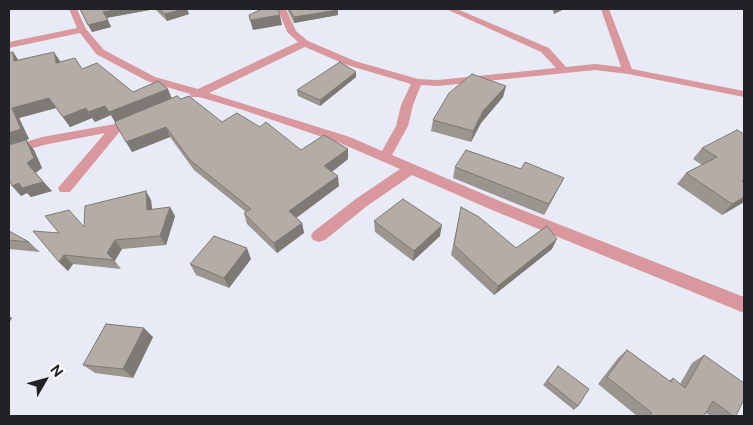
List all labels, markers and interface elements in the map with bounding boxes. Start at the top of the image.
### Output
north arrow [20,355,70,405]
text: N [47,362,66,380]

